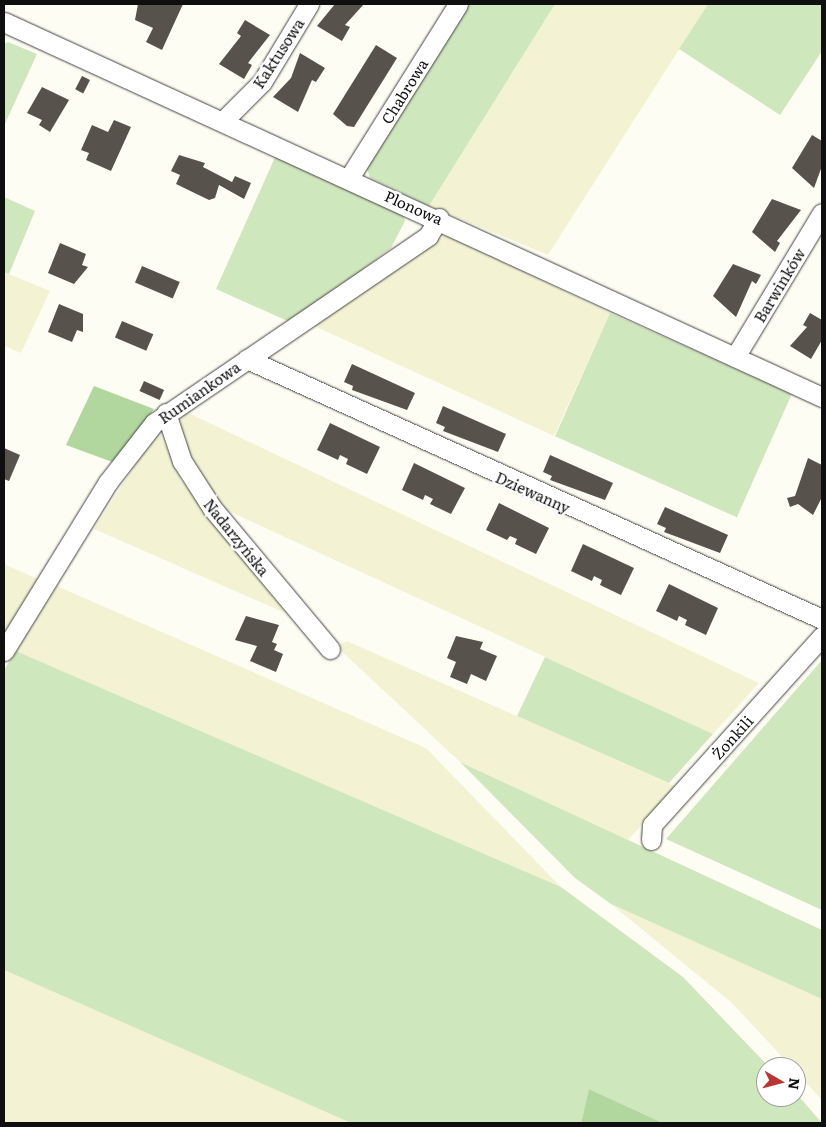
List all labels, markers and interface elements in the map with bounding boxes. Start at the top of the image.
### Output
street label: Kaktusowa [249,15,307,91]
street label: Chabrowa [377,55,431,127]
street label: Plonowa [382,186,446,228]
street label: Barwinków [750,245,808,325]
street label: Rumiankowa [155,357,243,427]
street label: Dziewanny [493,468,573,516]
street label: Nadarzyńska [201,495,273,579]
street label: Żonkili [708,711,756,763]
north arrow [756,1057,806,1107]
text: N [784,1077,806,1091]

